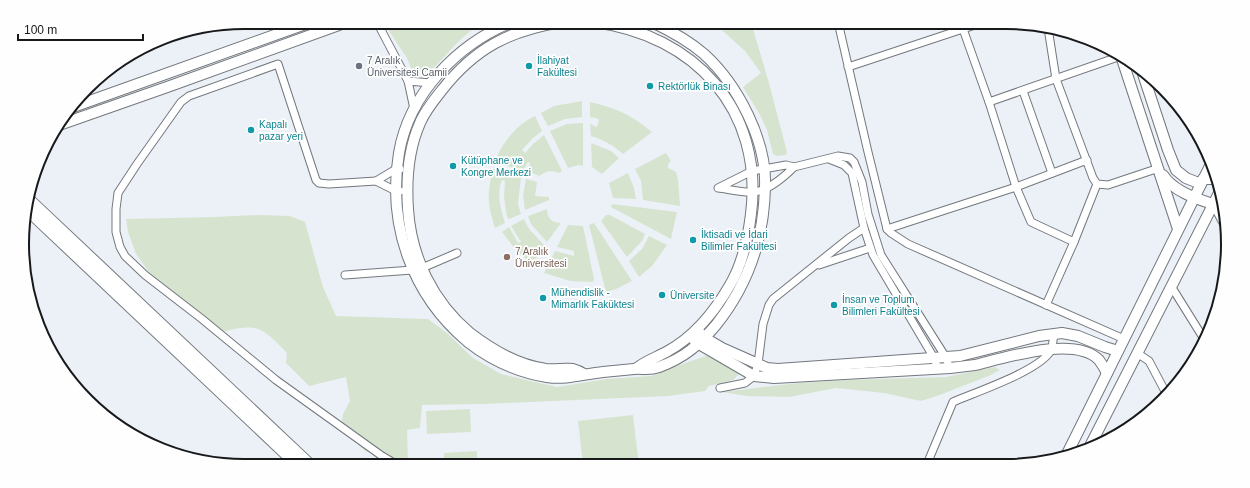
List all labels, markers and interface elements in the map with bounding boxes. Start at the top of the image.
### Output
scale bar [18,16,143,42]
text: 100 m [24,23,57,37]
place label: İlahiyat Fakültesi [537,54,577,78]
place label: 7 Aralık Üniversitesi Camii [367,55,447,78]
marker: 7 Aralık Üniversitesi Camii [354,61,364,71]
marker: İlahiyat Fakültesi [524,61,534,71]
marker: Rektörlük Binası [645,81,655,91]
place label: Rektörlük Binası [658,81,731,92]
place label: Kapalı pazar yeri [259,119,303,142]
marker: Kapalı pazar yeri [246,125,256,135]
place label: Kütüphane ve Kongre Merkezi [461,155,531,178]
marker: Kütüphane ve Kongre Merkezi [448,161,458,171]
place label: İktisadi ve İdari Bilimler Fakültesi [701,228,777,252]
marker: İktisadi ve İdari Bilimler Fakültesi [688,235,698,245]
place label: 7 Aralık Üniversitesi [515,246,567,269]
marker: 7 Aralık Üniversitesi [502,252,512,262]
place label: Mühendislik - Mimarlık Faküktesi [551,287,634,310]
marker: Üniversite [657,290,667,300]
place label: Üniversite [670,290,715,301]
marker: Mühendislik - Mimarlık Faküktesi [538,293,548,303]
place label: İnsan ve Toplum Bilimleri Fakültesi [842,293,920,317]
marker: İnsan ve Toplum Bilimleri Fakültesi [829,300,839,310]

